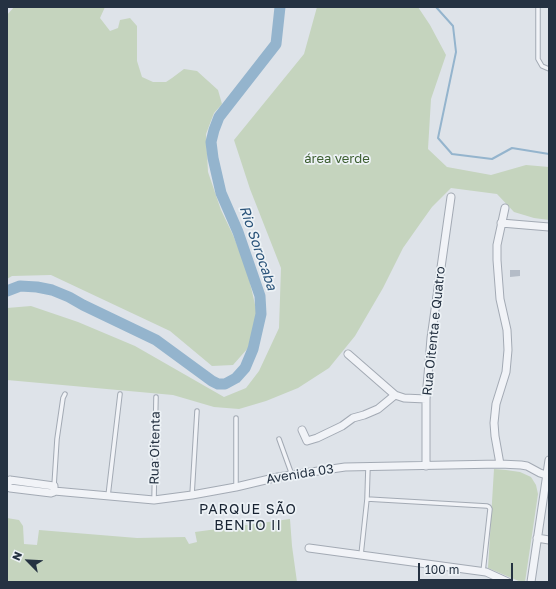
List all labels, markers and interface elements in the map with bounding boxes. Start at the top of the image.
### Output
park label: área verde [304,151,370,167]
water label: Rio Sorocaba [236,204,280,292]
street label: Rua Oitenta e Quatro [419,266,449,396]
street label: Rua Oitenta [147,411,163,485]
street label: Avenida 03 [265,461,335,487]
district label: PARQUE SÃO BENTO II [199,502,297,534]
north arrow [8,541,48,581]
text: N [9,549,24,562]
scale bar [420,555,515,581]
text: 100 m [425,562,459,577]

